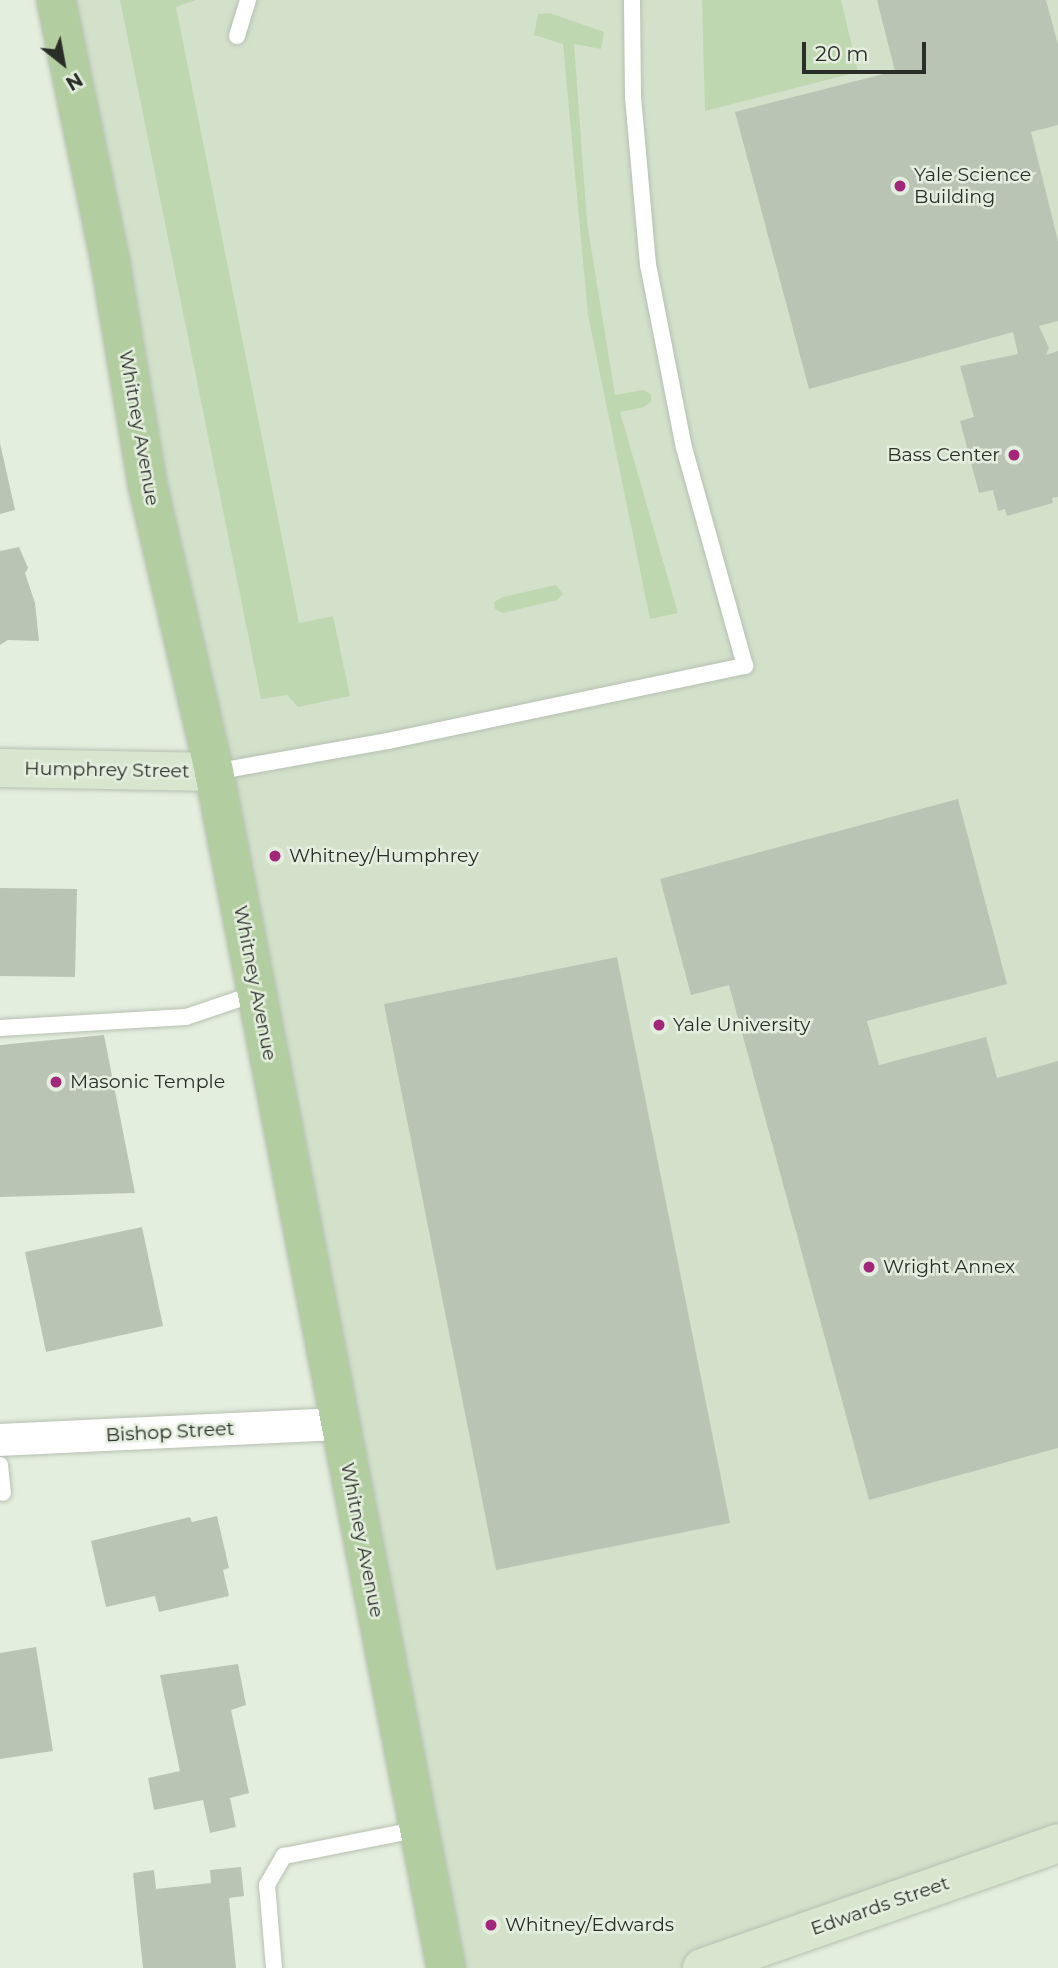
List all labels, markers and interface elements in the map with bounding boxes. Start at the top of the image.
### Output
north arrow [28,28,98,98]
scale bar [806,28,930,72]
text: 20 m [815,41,869,66]
text: N [62,68,87,95]
place label: Yale Science Building [914,164,1031,208]
marker: Yale Science Building [892,178,908,194]
street label: Whitney Avenue [114,348,164,508]
place label: Bass Center [887,444,1000,466]
marker: Bass Center [1006,447,1022,463]
street label: Humphrey Street [24,757,190,783]
place label: Whitney/Humphrey [289,845,479,867]
marker: Whitney/Humphrey [267,848,283,864]
street label: Whitney Avenue [229,904,281,1062]
place label: Yale University [673,1014,810,1036]
marker: Yale University [651,1017,667,1033]
place label: Masonic Temple [70,1071,225,1093]
marker: Masonic Temple [48,1074,64,1090]
place label: Wright Annex [883,1256,1015,1278]
marker: Wright Annex [861,1259,877,1275]
street label: Bishop Street [105,1417,235,1447]
street label: Whitney Avenue [336,1461,388,1619]
street label: Edwards Street [808,1872,952,1940]
place label: Whitney/Edwards [505,1914,674,1936]
marker: Whitney/Edwards [483,1917,499,1933]

